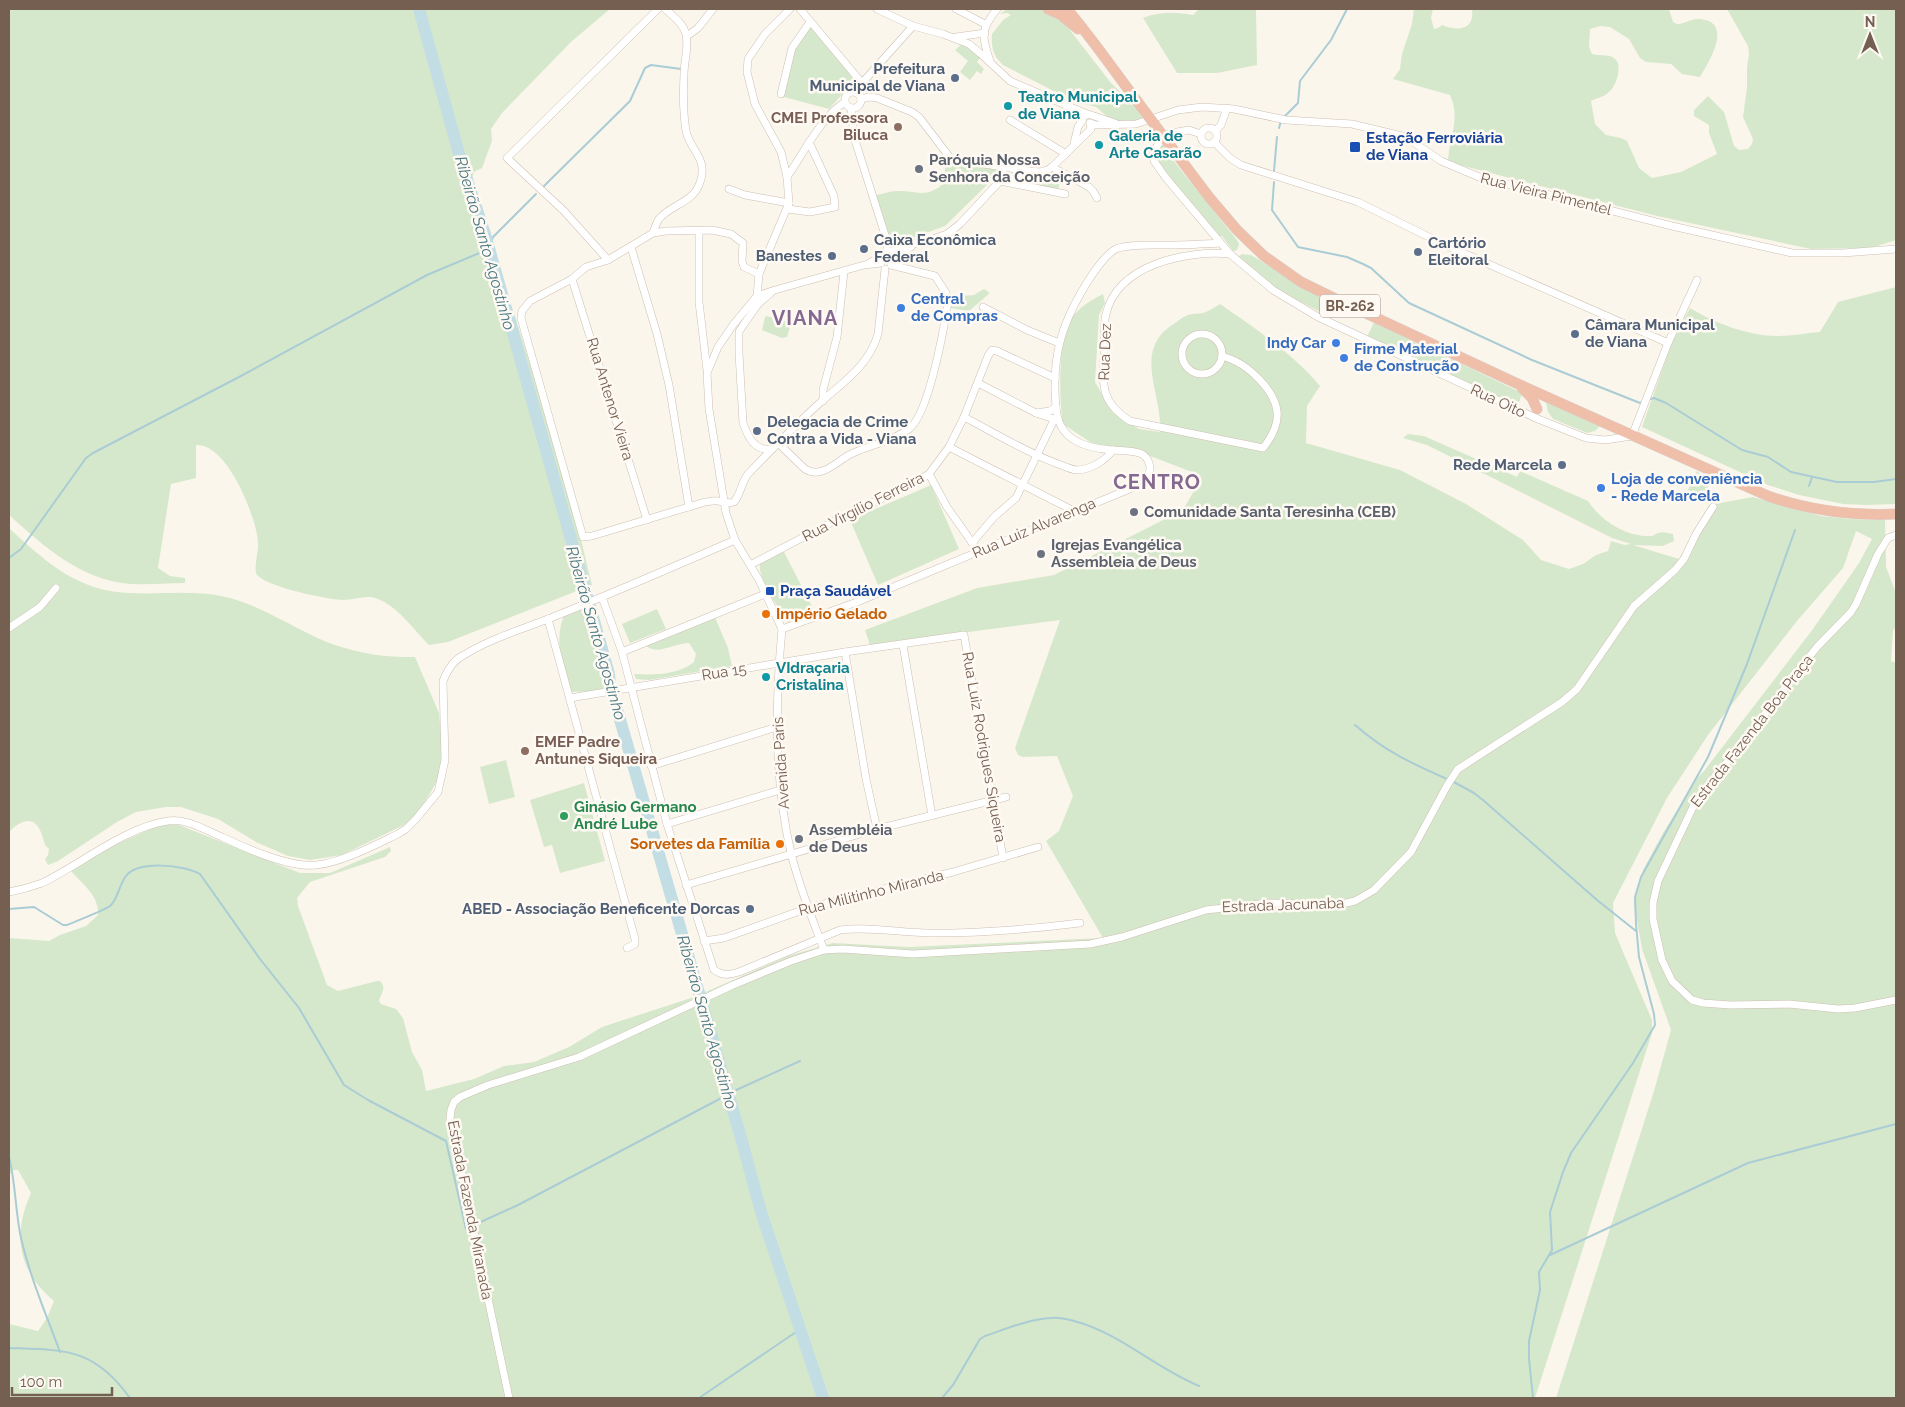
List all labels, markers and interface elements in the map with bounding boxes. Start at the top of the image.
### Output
north arrow [1845,10,1895,60]
text: N [1865,14,1875,30]
place label: Prefeitura Municipal de Viana [810,60,945,95]
marker: Prefeitura Municipal de Viana [949,72,961,84]
place label: Teatro Municipal de Viana [1018,88,1138,123]
marker: Teatro Municipal de Viana [1002,100,1014,112]
place label: CMEI Professora Biluca [771,109,888,144]
marker: CMEI Professora Biluca [892,121,904,133]
place label: Galeria de Arte Casarão [1109,127,1202,162]
place label: Estação Ferroviária de Viana [1366,129,1503,164]
marker: Galeria de Arte Casarão [1093,139,1105,151]
marker: Estação Ferroviária de Viana [1348,140,1362,154]
place label: Paróquia Nossa Senhora da Conceição [929,151,1090,186]
water label: Ribeirão Santo Agostinho [451,154,519,332]
marker: Paróquia Nossa Senhora da Conceição [913,163,925,175]
street label: Rua Vieira Pimentel [1479,169,1614,219]
place label: Caixa Econômica Federal [874,231,997,266]
place label: Cartório Eleitoral [1428,234,1489,269]
marker: Caixa Econômica Federal [858,243,870,255]
marker: Cartório Eleitoral [1412,246,1424,258]
place label: Banestes [756,247,822,265]
marker: Banestes [826,250,838,262]
place label: Central de Compras [911,290,998,325]
road number: BR-262 [1320,294,1380,318]
marker: Central de Compras [895,302,907,314]
district label: VIANA [772,306,838,330]
place label: Câmara Municipal de Viana [1585,316,1715,351]
street label: Rua Dez [1095,323,1115,381]
marker: Câmara Municipal de Viana [1569,328,1581,340]
place label: Indy Car [1267,334,1326,352]
street label: Rua Antenor Vieira [583,335,637,463]
marker: Indy Car [1330,337,1342,349]
place label: Firme Material de Construção [1354,340,1459,375]
marker: Firme Material de Construção [1338,352,1350,364]
street label: Rua Oito [1467,380,1529,422]
place label: Delegacia de Crime Contra a Vida - Viana [767,413,917,448]
marker: Delegacia de Crime Contra a Vida - Viana [751,425,763,437]
place label: Rede Marcela [1453,456,1552,474]
marker: Rede Marcela [1556,459,1568,471]
street label: Rua Virgílio Ferreira [799,469,927,545]
district label: CENTRO [1113,470,1201,494]
place label: Loja de conveniência - Rede Marcela [1611,470,1763,505]
marker: Loja de conveniência - Rede Marcela [1595,482,1607,494]
street label: Rua Luiz Alvarenga [970,494,1098,562]
place label: Comunidade Santa Teresinha (CEB) [1144,503,1396,521]
marker: Comunidade Santa Teresinha (CEB) [1128,506,1140,518]
place label: Igrejas Evangélica Assembleia de Deus [1051,536,1197,571]
water label: Ribeirão Santo Agostinho [562,544,630,722]
marker: Igrejas Evangélica Assembleia de Deus [1035,548,1047,560]
place label: Praça Saudável [780,582,891,600]
marker: Praça Saudável [764,585,776,597]
place label: Império Gelado [776,605,887,623]
marker: Império Gelado [760,608,772,620]
street label: Rua Luiz Rodrigues Siqueira [958,650,1010,844]
street label: Estrada Fazenda Boa Praça [1687,651,1817,811]
place label: VIdraçaria Cristalina [776,659,850,694]
street label: Rua 15 [700,660,748,684]
marker: VIdraçaria Cristalina [760,671,772,683]
street label: Avenida París [769,716,793,810]
place label: EMEF Padre Antunes Siqueira [535,733,658,768]
marker: EMEF Padre Antunes Siqueira [519,745,531,757]
place label: Ginásio Germano André Lube [574,798,697,833]
marker: Ginásio Germano André Lube [558,810,570,822]
place label: Assembléia de Deus [809,821,893,856]
marker: Assembléia de Deus [793,833,805,845]
place label: Sorvetes da Família [630,835,770,853]
marker: Sorvetes da Família [774,838,786,850]
street label: Rua Militinho Miranda [797,866,945,920]
street label: Estrada Jacunaba [1221,894,1345,916]
place label: ABED - Associação Beneficente Dorcas [462,900,740,918]
marker: ABED - Associação Beneficente Dorcas [744,903,756,915]
water label: Ribeirão Santo Agostinho [673,933,741,1111]
street label: Estrada Fazenda Miranada [444,1119,496,1301]
scale bar [12,1364,112,1396]
text: 100 m [20,1373,62,1391]

